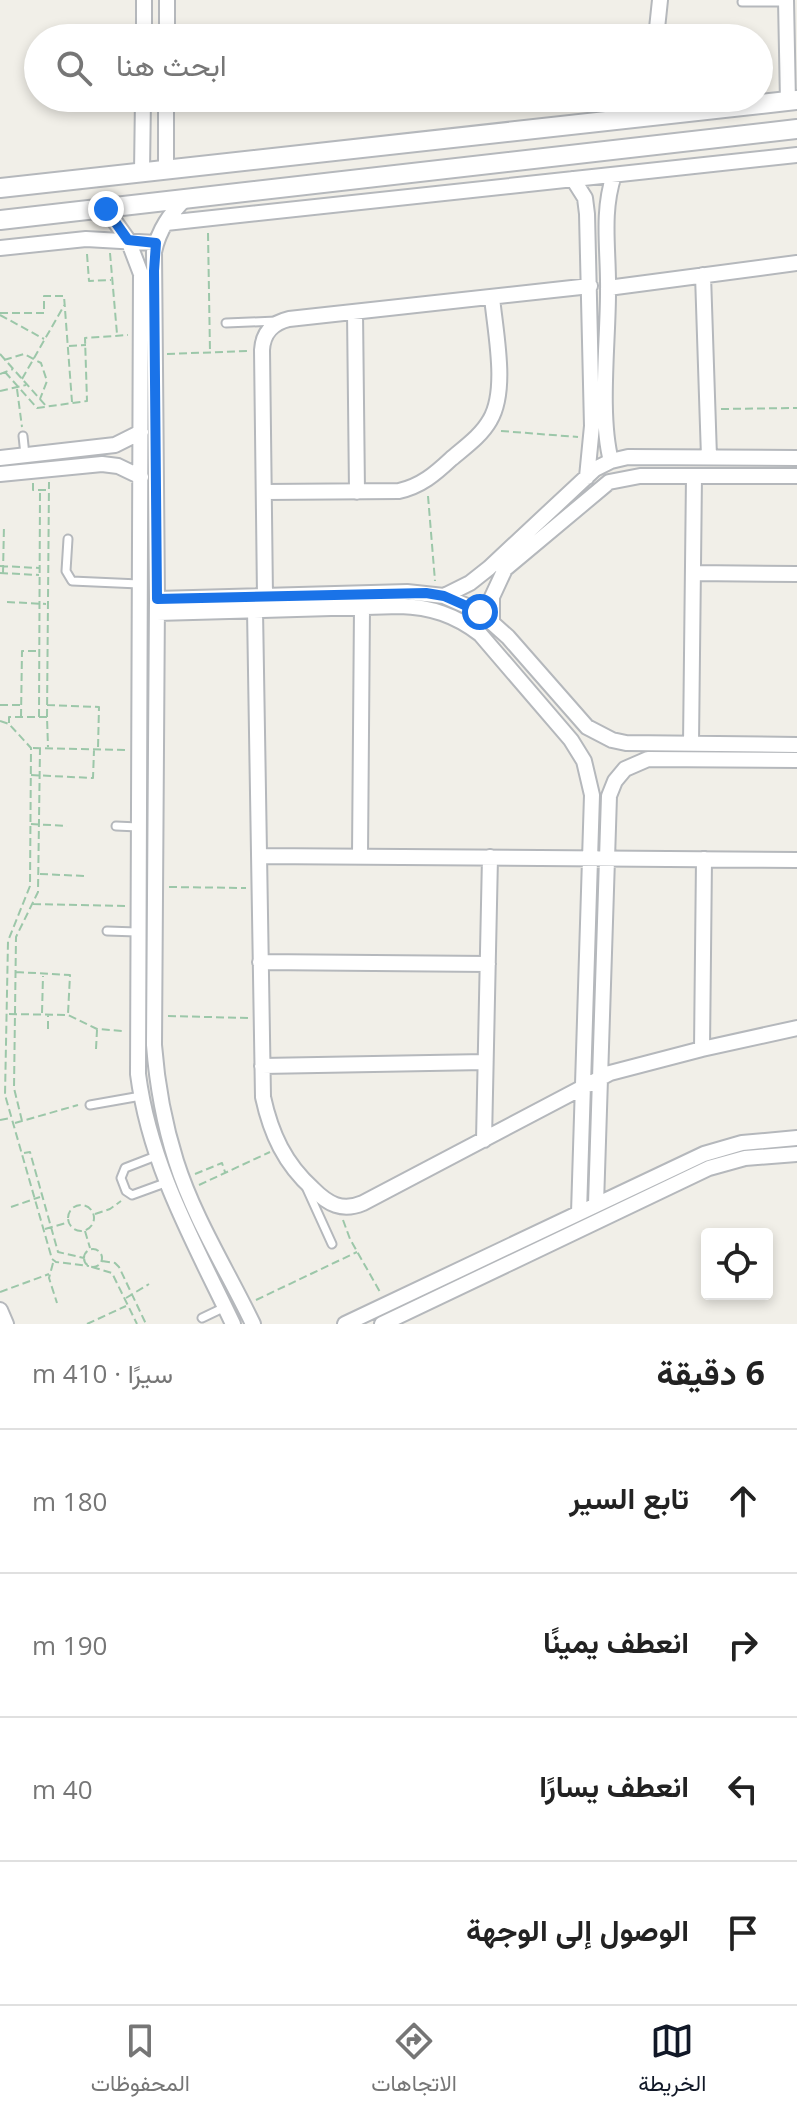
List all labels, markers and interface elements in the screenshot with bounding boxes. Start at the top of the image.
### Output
search box [24,24,773,112]
text: ابحث هنا [116,44,227,85]
icon: search [52,46,96,90]
route end [88,191,124,227]
route start [462,594,498,630]
map controls [701,1228,773,1300]
button: locate [701,1228,773,1300]
text: 6 دقيقة [657,1349,765,1395]
text: سيرًا · 410 m [32,1355,173,1391]
text: تابع السير [569,1477,689,1518]
icon: ahead [721,1479,765,1523]
text: 180 m [32,1483,107,1519]
text: انعطف يمينًا [543,1621,689,1662]
icon: right [721,1623,765,1667]
text: 190 m [32,1627,107,1663]
text: انعطف يسارًا [539,1765,689,1806]
icon: left [721,1767,765,1811]
text: 40 m [32,1771,93,1807]
text: الوصول إلى الوجهة [466,1909,689,1950]
icon: arrive [721,1911,765,1955]
tab: المحفوظات [91,2019,190,2103]
tab: الاتجاهات [371,2019,457,2103]
tab: الخريطة [638,2019,706,2103]

